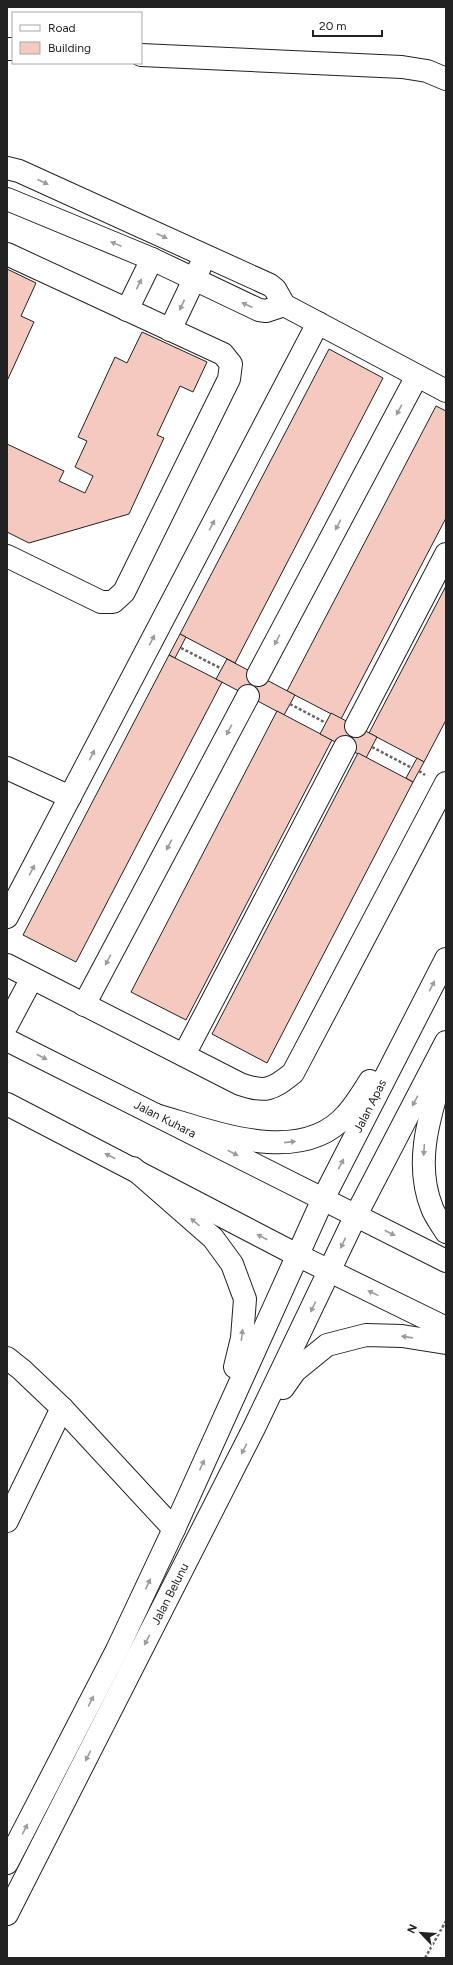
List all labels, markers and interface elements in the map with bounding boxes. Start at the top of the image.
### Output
legend [12,12,142,64]
scale bar [313,12,382,38]
text: 20 m [319,19,347,33]
text: Road [48,21,76,35]
text: Building [48,41,91,55]
one-way arrow [38,179,49,185]
one-way arrow [156,233,167,239]
one-way arrow [110,241,121,247]
one-way arrow [136,279,142,290]
one-way arrow [179,299,185,310]
one-way arrow [241,301,253,307]
one-way arrow [396,404,402,416]
one-way arrow [209,519,215,530]
one-way arrow [335,519,341,531]
one-way arrow [148,634,155,646]
one-way arrow [274,634,280,646]
one-way arrow [226,724,233,736]
one-way arrow [88,749,95,761]
one-way arrow [165,839,172,851]
one-way arrow [28,865,35,876]
one-way arrow [105,954,111,966]
one-way arrow [429,980,435,992]
one-way arrow [36,1054,48,1060]
street label: Jalan Apas [351,1077,390,1135]
one-way arrow [412,1095,418,1107]
street label: Jalan Kuhara [132,1097,198,1141]
one-way arrow [284,1138,296,1145]
one-way arrow [421,1144,428,1156]
one-way arrow [227,1150,239,1157]
one-way arrow [104,1153,116,1160]
one-way arrow [337,1158,344,1170]
one-way arrow [191,1218,200,1227]
one-way arrow [385,1230,396,1236]
one-way arrow [256,1233,268,1240]
one-way arrow [340,1238,346,1249]
one-way arrow [367,1289,379,1296]
one-way arrow [310,1301,316,1313]
one-way arrow [239,1329,245,1342]
one-way arrow [401,1334,414,1340]
one-way arrow [241,1443,247,1455]
one-way arrow [199,1460,205,1471]
street label: Jalan Belunu [148,1561,192,1627]
one-way arrow [145,1578,151,1589]
one-way arrow [144,1634,150,1646]
one-way arrow [88,1695,94,1706]
one-way arrow [85,1750,91,1761]
one-way arrow [22,1823,28,1834]
north arrow [401,1913,441,1953]
text: N [405,1922,420,1936]

